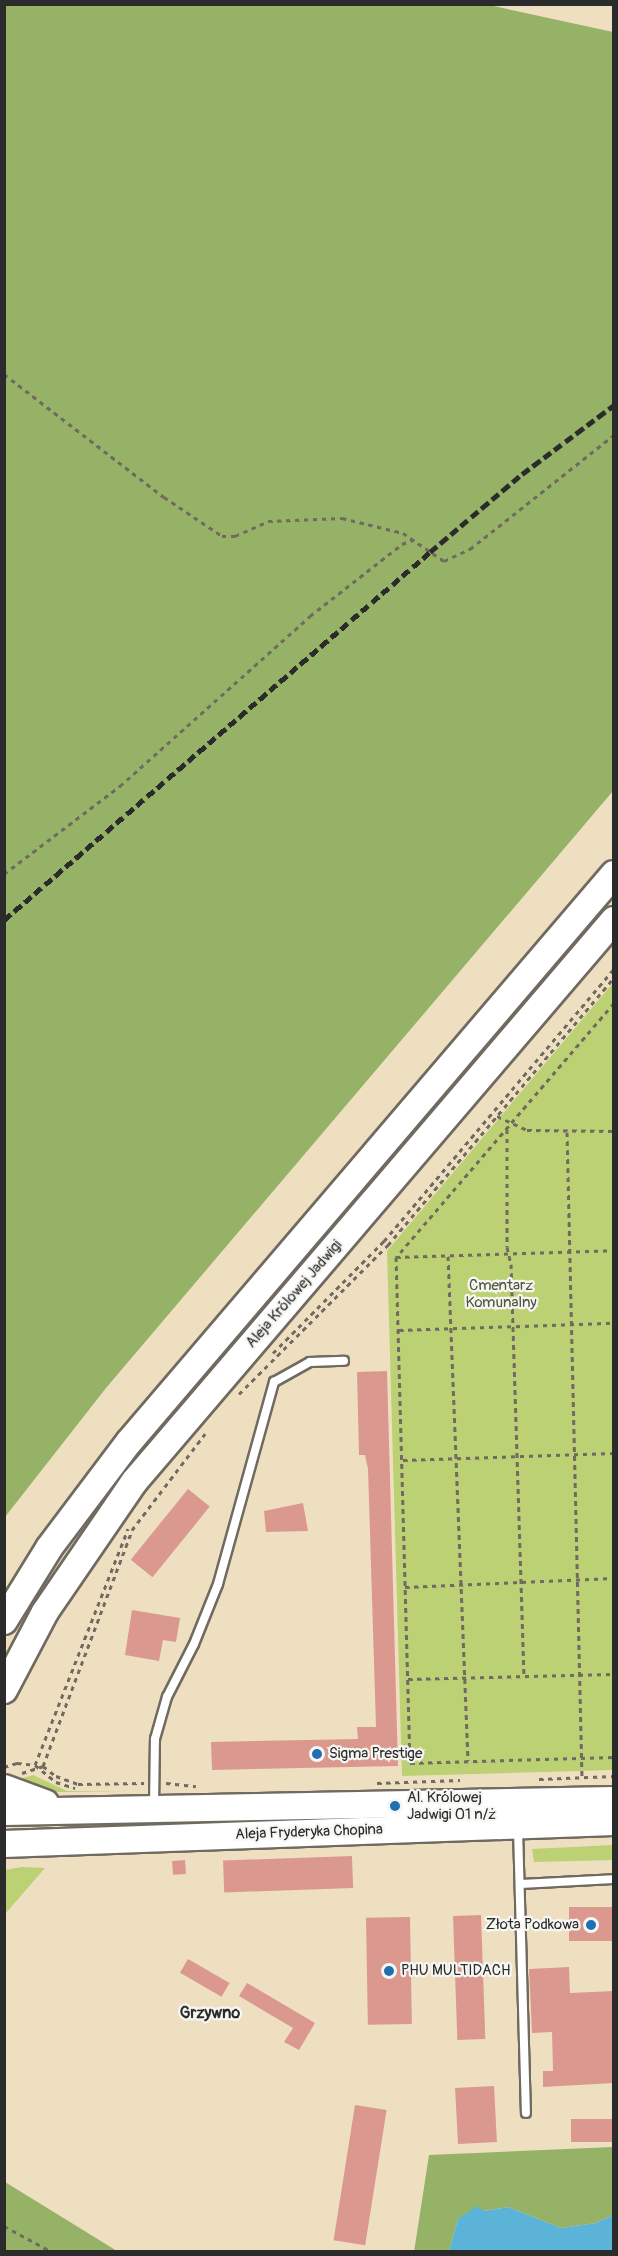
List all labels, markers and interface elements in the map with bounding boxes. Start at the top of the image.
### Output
street label: Aleja Królowej Jadwigi [242,1236,346,1352]
park label: Cmentarz Komunalny [465,1276,537,1311]
place label: Sigma Prestige [329,1745,422,1763]
marker: Sigma Prestige [310,1747,324,1761]
place label: Al. Królowej Jadwigi 01 n/ż [407,1788,496,1823]
marker: Al. Królowej Jadwigi 01 n/ż [388,1799,402,1813]
street label: Aleja Fryderyka Chopina [235,1820,383,1844]
place label: Złota Podkowa [486,1916,579,1934]
marker: Złota Podkowa [584,1918,598,1932]
place label: PHU MULTIDACH [401,1962,510,1980]
marker: PHU MULTIDACH [382,1964,396,1978]
district label: Grzywno [180,2003,240,2023]

